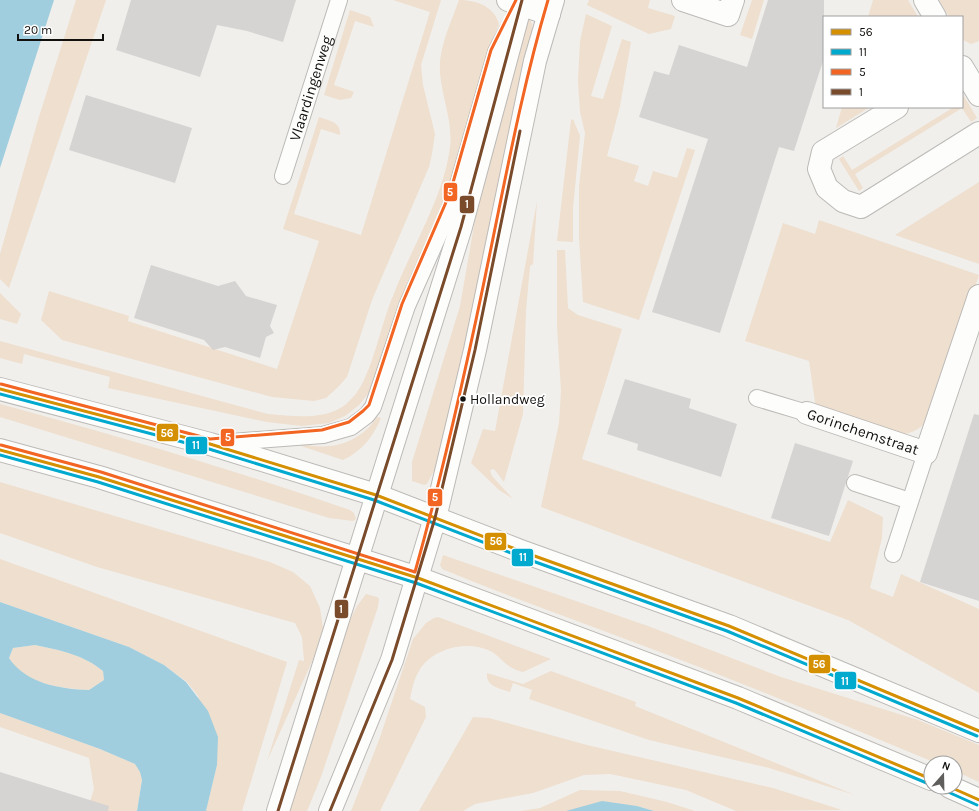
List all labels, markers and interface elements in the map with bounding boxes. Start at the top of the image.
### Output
scale bar [18,16,103,42]
legend [823,16,963,108]
text: 20 m [24,23,52,37]
text: 56 [859,25,873,39]
street label: Vlaardingenweg [286,33,336,143]
text: 11 [859,45,867,59]
text: 5 [859,65,866,79]
text: 1 [859,85,863,99]
line badge: 5 [443,182,458,202]
text: 5 [447,186,453,199]
line badge: 1 [459,195,475,214]
text: 1 [465,198,469,211]
place label: Hollandweg [470,391,545,408]
marker: Hollandweg [458,394,468,404]
street label: Gorinchemstraat [805,405,921,459]
line badge: 56 [156,423,179,442]
text: 56 [160,427,174,440]
line badge: 5 [220,428,235,447]
text: 5 [225,431,231,444]
line badge: 11 [185,436,208,455]
text: 11 [192,439,200,452]
line badge: 5 [427,488,443,507]
text: 5 [432,491,438,504]
line badge: 56 [484,532,507,551]
text: 56 [489,535,503,548]
line badge: 11 [511,548,534,567]
text: 11 [519,551,527,564]
line badge: 1 [334,599,349,619]
text: 1 [339,603,343,616]
line badge: 56 [808,654,831,674]
text: 56 [812,658,826,671]
line badge: 11 [834,671,857,690]
text: 11 [841,675,849,688]
north arrow [923,755,963,795]
text: N [940,759,952,774]

